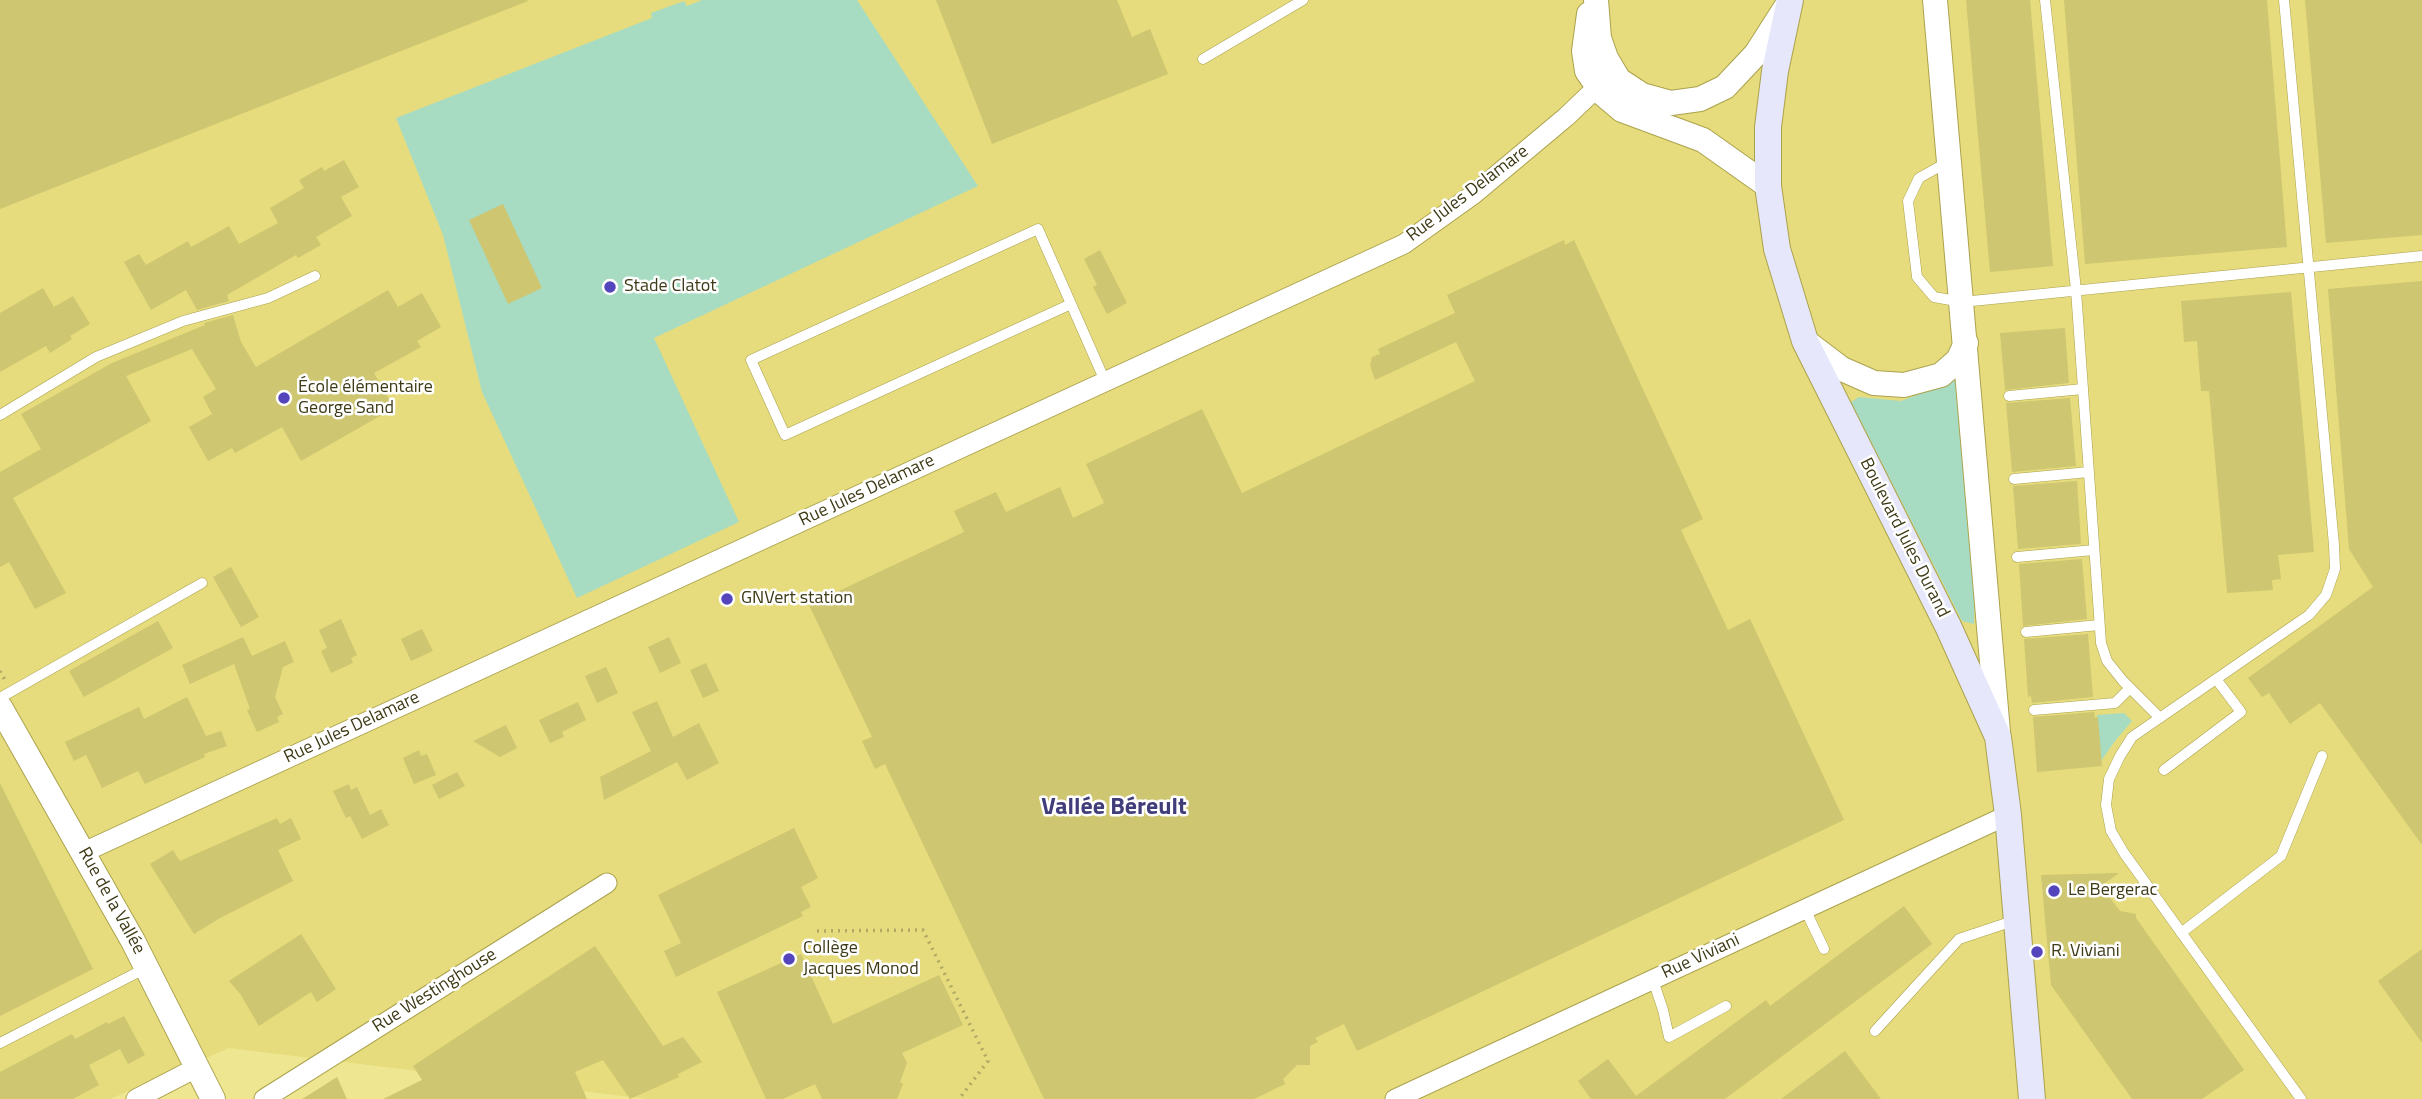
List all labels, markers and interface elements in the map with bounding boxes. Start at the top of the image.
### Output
street label: Rue Jules Delamare [1403,141,1533,247]
place label: Stade Clatot [624,276,717,298]
marker: Stade Clatot [602,279,618,295]
place label: École élémentaire George Sand [298,377,433,420]
marker: École élémentaire George Sand [276,390,292,406]
street label: Rue Jules Delamare [796,450,938,532]
street label: Boulevard Jules Durand [1854,455,1954,621]
place label: GNVert station [741,588,853,610]
marker: GNVert station [719,591,735,607]
street label: Rue Jules Delamare [281,687,423,769]
district label: Vallée Béreult [1041,794,1187,822]
street label: Rue de la Vallée [73,844,149,958]
place label: Le Bergerac [2068,880,2157,902]
marker: Le Bergerac [2046,883,2062,899]
street label: Rue Viviani [1659,930,1743,984]
place label: Collège Jacques Monod [803,938,919,981]
place label: R. Viviani [2051,941,2120,963]
street label: Rue Westinghouse [369,944,501,1038]
marker: R. Viviani [2029,944,2045,960]
marker: Collège Jacques Monod [781,951,797,967]

